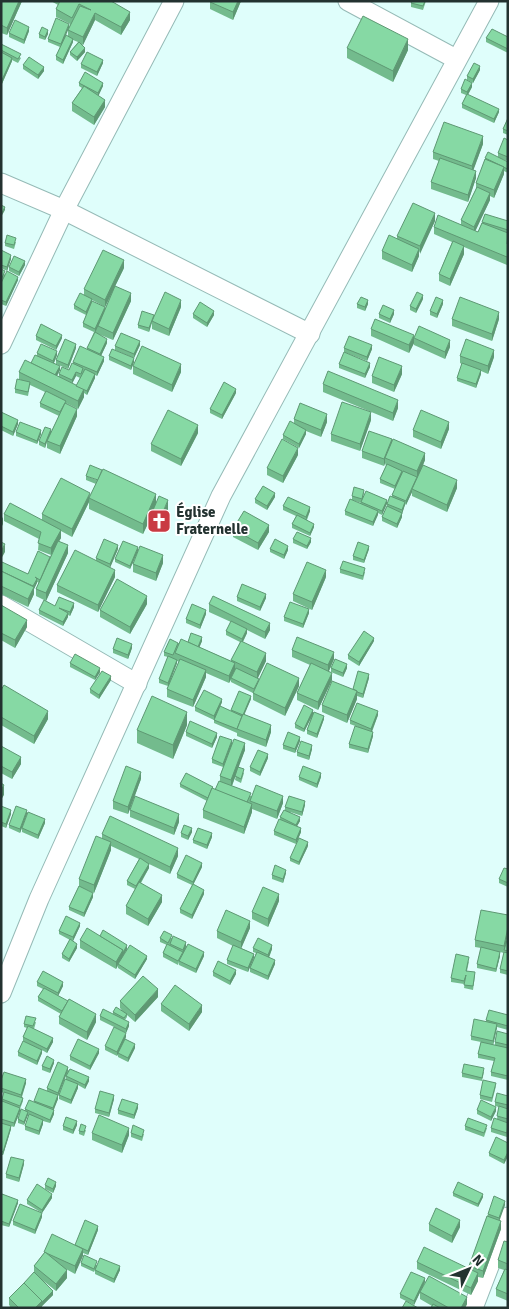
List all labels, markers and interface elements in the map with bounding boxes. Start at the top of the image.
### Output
place label: Église Fraternelle [176,502,248,538]
church icon: Église Fraternelle [146,508,172,534]
north arrow [444,1244,494,1294]
text: N [469,1251,488,1270]

